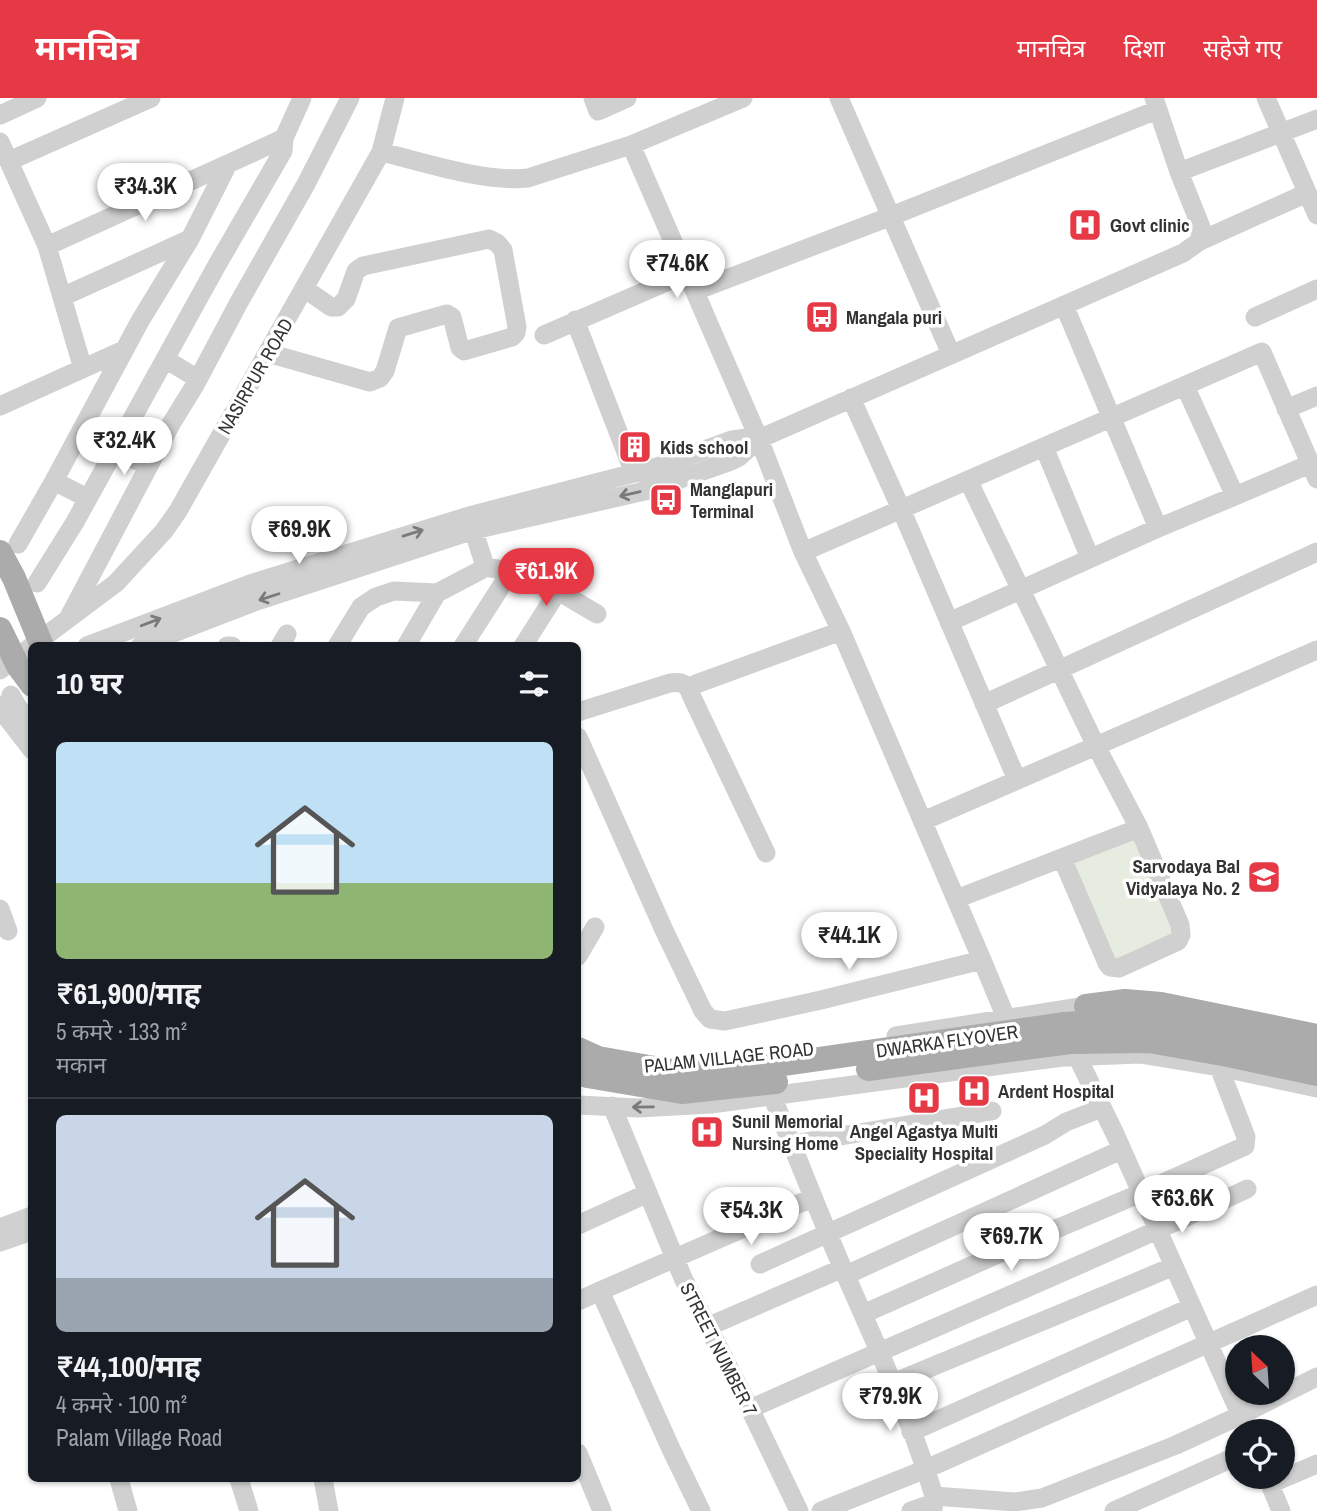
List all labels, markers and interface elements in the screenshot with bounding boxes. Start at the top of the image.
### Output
text: मानचित्र [35,26,139,70]
text: मानचित्र [1017,32,1085,64]
text: दिशा [1123,32,1165,64]
text: सहेजे गए [1203,32,1282,64]
pin: ₹34.3K [88,164,202,223]
text: ₹34.3K [113,170,177,201]
hospital icon: Govt clinic [1066,206,1104,244]
place label: Govt clinic [1110,212,1190,238]
pin: ₹74.6K [620,240,734,300]
text: ₹74.6K [645,247,709,278]
bus stop icon: Mangala puri [803,298,841,336]
place label: Mangala puri [846,304,942,330]
street label: NASIRPUR ROAD [211,313,299,439]
pin: ₹32.4K [67,418,181,477]
text: ₹32.4K [92,424,156,455]
building icon: Kids school [616,428,654,466]
place label: Kids school [660,434,748,460]
place label: Manglapuri Terminal [690,476,773,524]
bus stop icon: Manglapuri Terminal [647,481,685,519]
one-way arrow [620,488,642,501]
pin: ₹69.9K [242,506,356,566]
text: ₹69.9K [267,513,331,544]
one-way arrow [402,526,424,539]
pin: ₹61.9K [489,548,603,608]
text: ₹61.9K [514,555,578,586]
one-way arrow [259,592,281,604]
one-way arrow [140,614,162,627]
text: 10 घर [56,663,123,703]
icon: filters [515,665,553,703]
icon: home [242,787,368,913]
place label: Sarvodaya Bal Vidyalaya No. 2 [1126,853,1240,901]
school or university icon: Sarvodaya Bal Vidyalaya No. 2 [1245,858,1283,896]
pin: ₹44.1K [792,912,906,972]
text: ₹44.1K [817,919,881,950]
text: ₹61,900/माह [56,973,201,1013]
text: 5 कमरे · 133 m² [56,1016,187,1047]
street label: DWARKA FLYOVER [874,1018,1020,1064]
street label: PALAM VILLAGE ROAD [643,1035,815,1079]
text: मकान [56,1049,106,1080]
hospital icon: Ardent Hospital [955,1072,993,1110]
place label: Ardent Hospital [998,1078,1114,1104]
hospital icon: Angel Agastya Multi Speciality Hospital [905,1079,943,1117]
one-way arrow [632,1101,655,1114]
place label: Sunil Memorial Nursing Home [732,1108,843,1156]
hospital icon: Sunil Memorial Nursing Home [688,1113,726,1151]
place label: Angel Agastya Multi Speciality Hospital [850,1118,998,1166]
icon: home [242,1160,368,1286]
pin: ₹63.6K [1125,1176,1239,1235]
text: ₹63.6K [1150,1182,1214,1213]
pin: ₹54.3K [694,1188,808,1247]
text: ₹54.3K [719,1194,783,1225]
pin: ₹69.7K [954,1214,1068,1273]
text: ₹69.7K [979,1220,1043,1251]
street label: STREET NUMBER 7 [674,1278,764,1420]
north arrow [1225,1335,1295,1405]
map controls [1225,1335,1295,1489]
text: ₹44,100/माह [56,1346,201,1386]
pin: ₹79.9K [833,1374,947,1433]
text: ₹79.9K [858,1380,922,1411]
text: 4 कमरे · 100 m² [56,1389,187,1420]
button: locate [1225,1419,1295,1489]
text: Palam Village Road [56,1422,222,1453]

